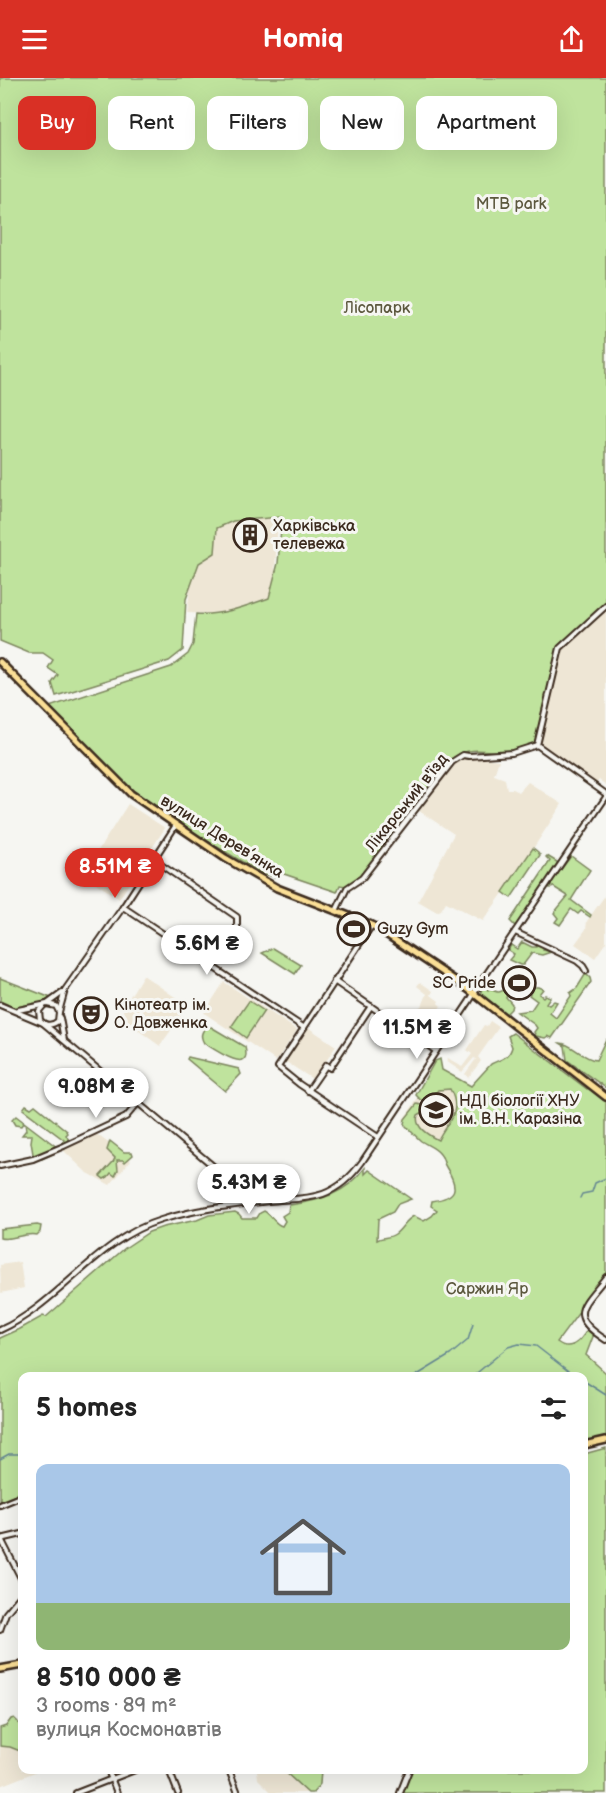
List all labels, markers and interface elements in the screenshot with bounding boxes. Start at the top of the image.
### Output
icon: menu [18,23,51,56]
text: Homiq [263,23,343,55]
icon: share [555,23,588,56]
chip: Buy [18,96,96,150]
chip: Rent [108,96,195,150]
chip: Filters [207,96,308,150]
chip: New [320,96,404,150]
chip: Apartment [416,96,557,150]
park label: MTB park [476,195,546,214]
park label: Лісопарк [343,299,411,318]
building icon: Харківська телевежа [232,517,268,553]
place label: Харківська телевежа [273,517,356,554]
street label: Лікарський в'їзд [361,750,453,857]
street label: вулиця Дерев’янка [157,791,287,883]
pin: 8.51M ₴ [60,848,170,899]
text: 8.51M ₴ [79,855,151,879]
sports icon: Guzy Gym [336,911,372,947]
place label: Guzy Gym [377,920,449,939]
pin: 5.6M ₴ [158,925,256,976]
text: 5.6M ₴ [175,932,239,956]
sports icon: SC Pride [501,965,537,1001]
place label: SC Pride [432,974,497,993]
theatre icon: Кінотеатр ім. О. Довженка [73,996,109,1032]
place label: Кінотеатр ім. О. Довженка [114,996,210,1033]
pin: 11.5M ₴ [362,1009,472,1060]
text: 11.5M ₴ [383,1016,451,1040]
pin: 9.08M ₴ [41,1068,151,1119]
text: 9.08M ₴ [58,1075,134,1099]
school or university icon: НДІ біології ХНУ ім. В.Н. Каразіна [418,1092,454,1128]
place label: НДІ біології ХНУ ім. В.Н. Каразіна [459,1092,582,1129]
pin: 5.43M ₴ [194,1164,304,1215]
text: 5.43M ₴ [211,1171,287,1195]
park label: Саржин Яр [446,1280,528,1299]
icon: filters [537,1392,570,1425]
text: 5 homes [36,1393,137,1424]
icon: home [249,1503,357,1611]
text: 8 510 000 ₴ [36,1663,181,1694]
text: 3 rooms · 89 m² [36,1694,177,1718]
text: вулиця Космонавтів [36,1718,222,1742]

